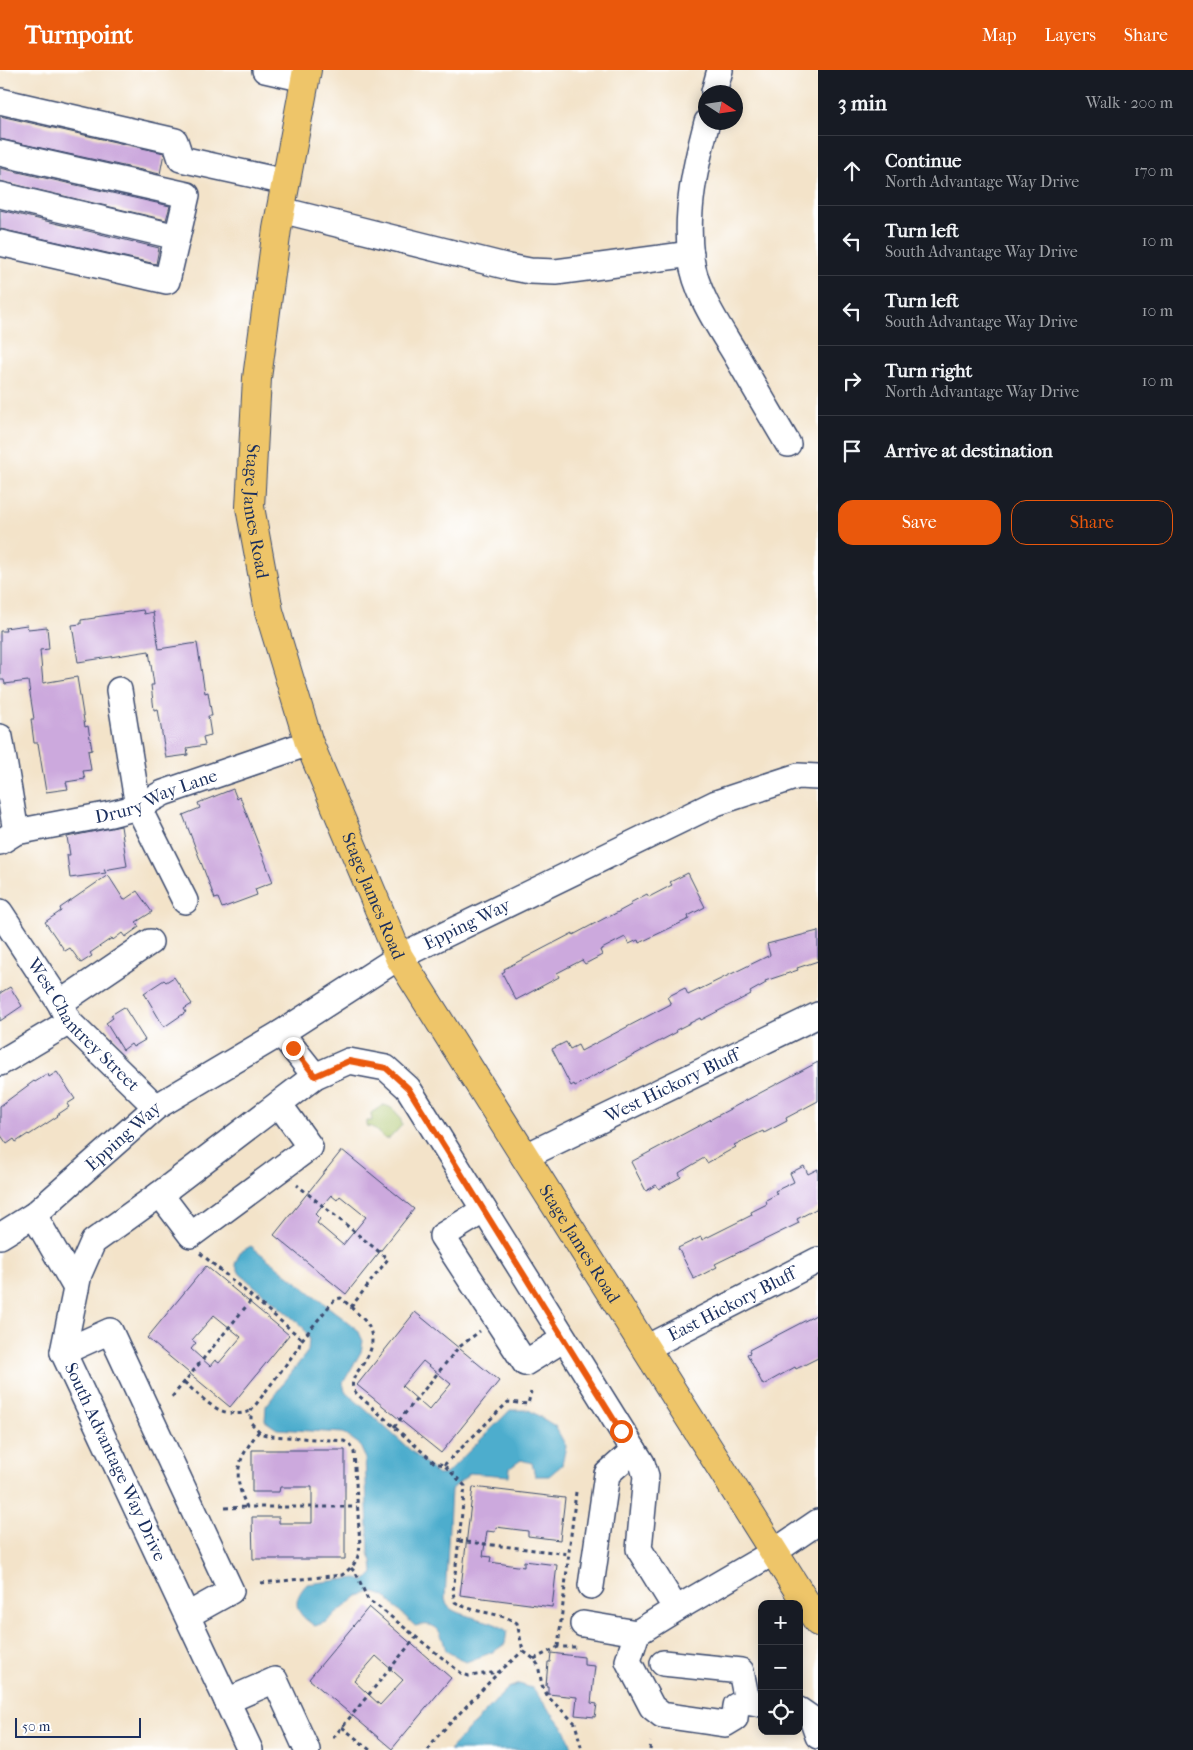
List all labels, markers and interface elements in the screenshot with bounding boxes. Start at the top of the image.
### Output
text: Turnpoint [25,21,133,49]
text: Map [982,25,1016,46]
text: Layers [1044,25,1096,46]
text: Share [1124,25,1168,46]
north arrow [698,85,743,130]
text: 3 min [838,91,887,115]
text: Walk · 200 m [1086,93,1173,112]
text: Continue [885,150,961,172]
icon: ahead [838,157,866,185]
text: 170 m [1134,161,1173,180]
text: North Advantage Way Drive [885,172,1079,191]
text: Turn left [885,220,959,242]
icon: left [838,227,866,255]
text: 10 m [1142,231,1173,250]
text: South Advantage Way Drive [885,242,1078,261]
text: Turn left [885,290,959,312]
icon: left [838,297,866,325]
text: 10 m [1142,301,1173,320]
text: South Advantage Way Drive [885,312,1078,331]
text: Turn right [885,360,972,382]
icon: right [838,367,866,395]
text: 10 m [1142,371,1173,390]
text: North Advantage Way Drive [885,382,1079,401]
icon: arrive [838,437,866,465]
text: Arrive at destination [885,440,1053,462]
street label: Stage James Road [239,443,273,580]
button: Save [838,500,1001,545]
button: Share [1011,500,1173,545]
street label: Drury Way Lane [93,765,220,827]
street label: Stage James Road [337,829,409,963]
street label: Epping Way [420,893,515,954]
street label: West Chantrey Street [22,953,144,1096]
route end [282,1037,305,1060]
street label: West Hickory Bluff [600,1043,746,1127]
street label: Epping Way [81,1096,166,1175]
street label: Stage James Road [535,1181,625,1307]
street label: East Hickory Bluff [664,1261,803,1346]
street label: South Advantage Way Drive [60,1359,170,1565]
route start [610,1420,633,1443]
map controls [758,1600,803,1735]
button: + [758,1600,803,1645]
button: − [758,1645,803,1690]
button: locate [758,1690,803,1735]
scale bar [15,1715,141,1738]
text: 50 m [22,1718,50,1735]

